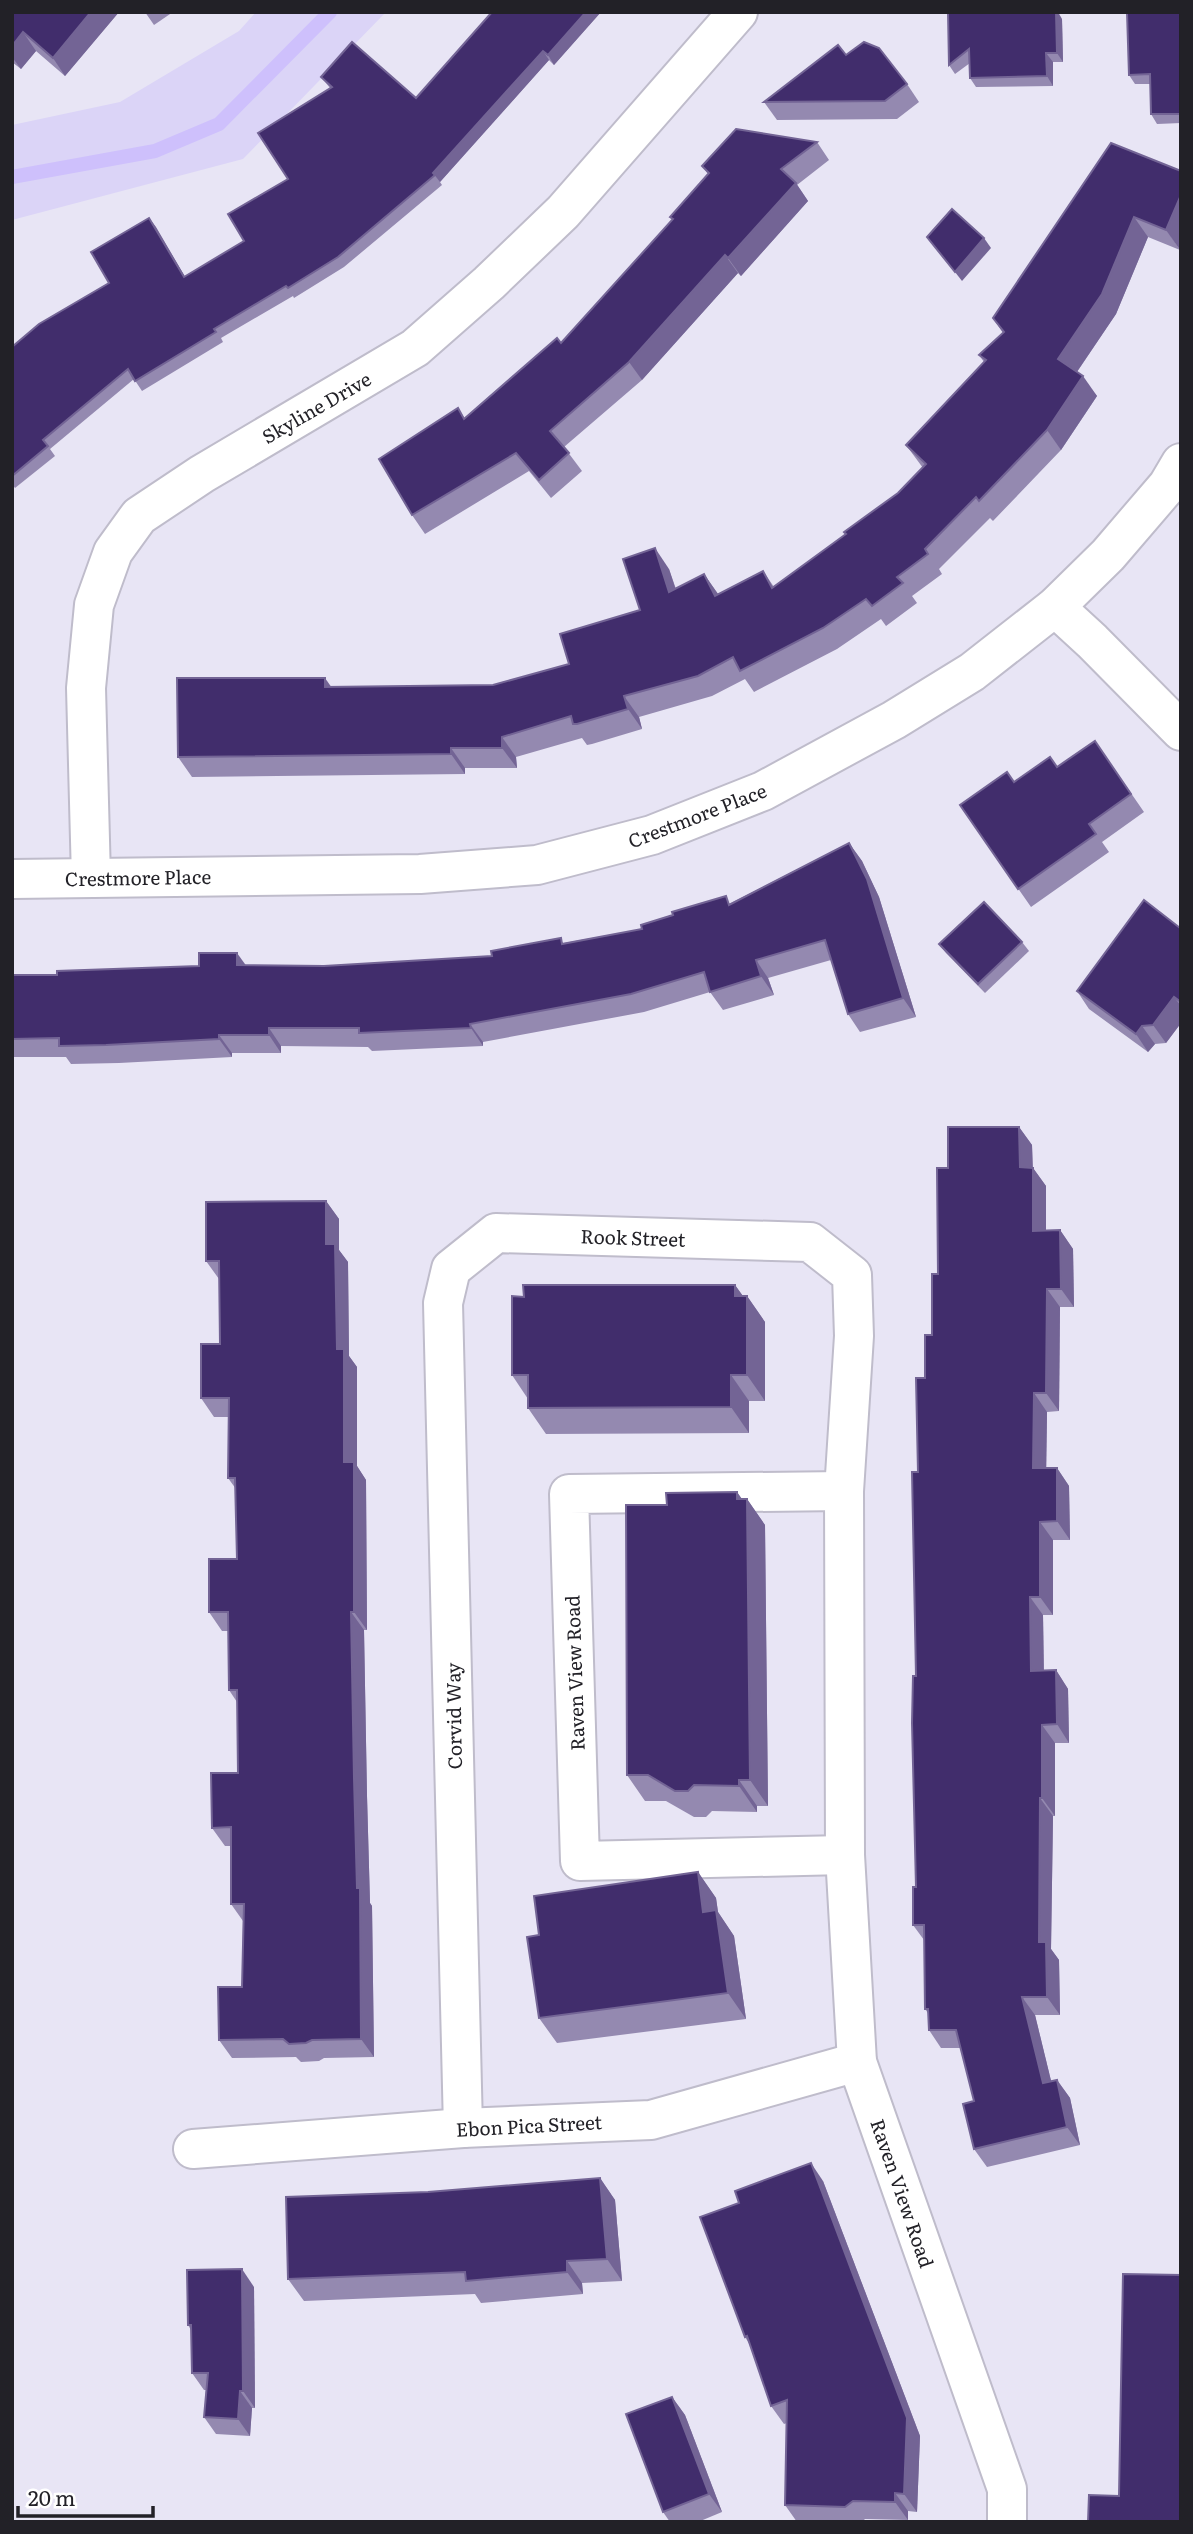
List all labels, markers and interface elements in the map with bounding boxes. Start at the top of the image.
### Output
street label: Skyline Drive [256,364,376,450]
street label: Crestmore Place [624,776,770,854]
street label: Crestmore Place [65,862,211,892]
street label: Rook Street [580,1221,686,1253]
street label: Raven View Road [557,1594,591,1751]
street label: Corvid Way [438,1662,468,1770]
street label: Ebon Pica Street [455,2107,603,2143]
street label: Raven View Road [864,2115,942,2272]
scale bar [18,2474,152,2518]
text: 20 m [28,2481,75,2512]

